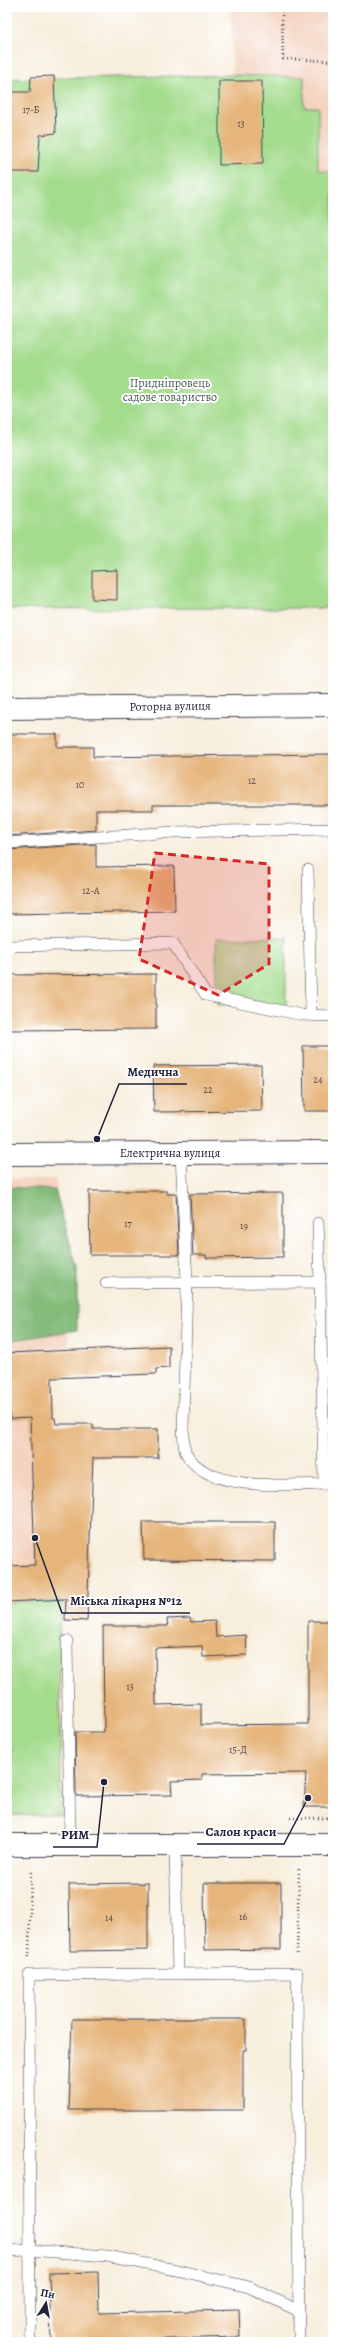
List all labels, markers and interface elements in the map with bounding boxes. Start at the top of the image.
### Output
house number: 17-Б [22,103,40,116]
house number: 13 [237,117,245,130]
park label: Придніпровець садове товариство [123,375,217,405]
street label: Роторна вулиця [129,697,211,715]
house number: 12 [248,774,256,787]
house number: 10 [76,778,84,791]
house number: 12-А [82,884,100,897]
callout: Медична [119,1059,187,1084]
text: Медична [127,1063,180,1080]
house number: 24 [313,1073,323,1086]
house number: 22 [203,1083,213,1096]
street label: Електрична вулиця [120,1145,221,1161]
house number: 17 [124,1217,133,1230]
house number: 19 [240,1219,248,1232]
callout: Міська лікарня №12 [62,1588,190,1613]
text: Міська лікарня №12 [70,1592,183,1609]
house number: 13 [126,1680,134,1693]
house number: 15-Д [229,1743,247,1756]
callout: Салон краси [197,1819,284,1844]
callout: РИМ [53,1822,97,1847]
text: Салон краси [206,1823,277,1840]
text: РИМ [61,1826,89,1843]
house number: 16 [239,1910,247,1923]
house number: 14 [105,1911,113,1924]
north arrow [26,2283,66,2323]
text: Пн [39,2285,57,2303]

